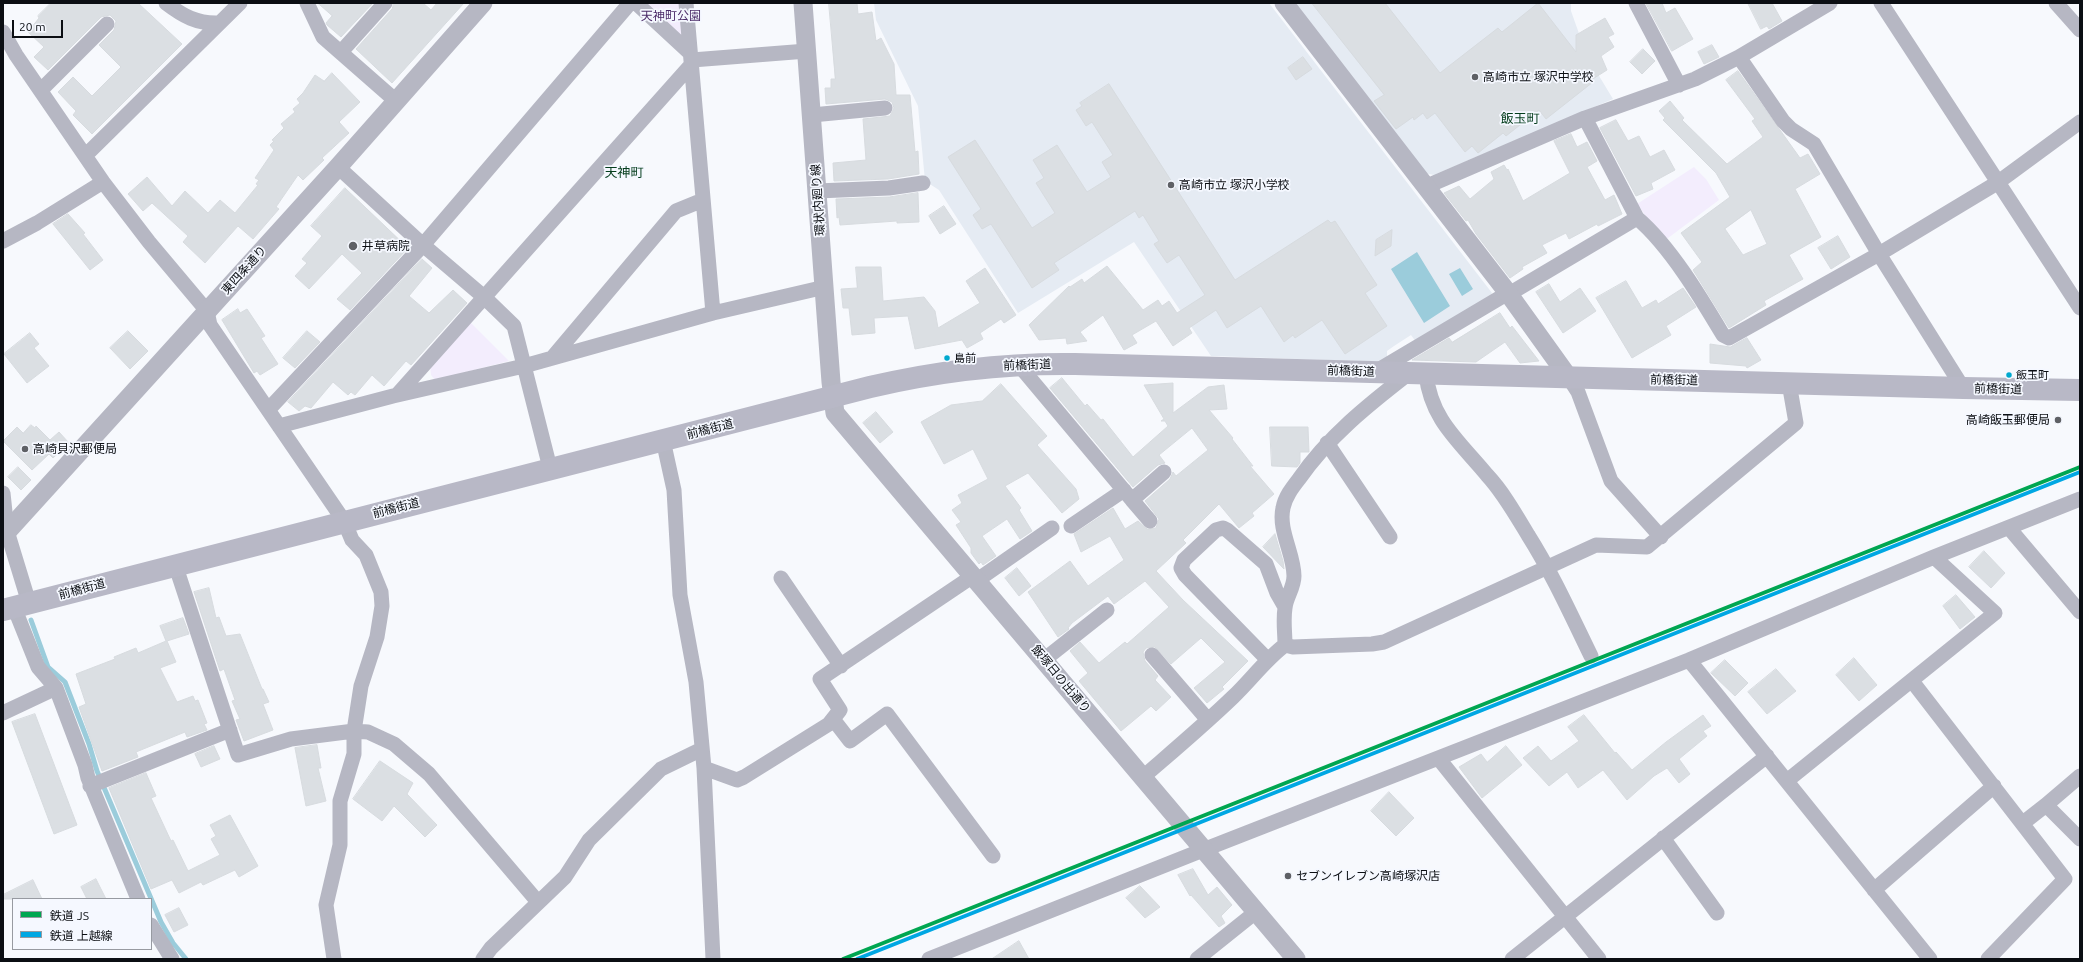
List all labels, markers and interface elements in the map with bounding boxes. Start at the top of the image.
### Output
park label: 天神町公園 [641,9,701,23]
scale bar [14,12,65,38]
text: 20 m [19,20,46,33]
place label: 高崎市立 塚沢中学校 [1483,70,1594,84]
marker: 高崎市立 塚沢中学校 [1470,72,1480,82]
district label: 飯玉町 [1501,111,1539,127]
street label: 環状内廻り線 [808,164,828,236]
district label: 天神町 [605,165,643,181]
place label: 高崎市立 塚沢小学校 [1179,178,1290,192]
marker: 高崎市立 塚沢小学校 [1166,180,1176,190]
place label: 井草病院 [362,239,410,253]
marker: 井草病院 [347,240,359,252]
street label: 東四条通り [219,243,269,297]
place label: 島前 [954,351,976,365]
marker: 島前 [942,353,952,363]
street label: 前橋街道 [1003,357,1051,373]
street label: 前橋街道 [1327,363,1375,379]
place label: 飯玉町 [2016,368,2049,382]
marker: 飯玉町 [2004,370,2014,380]
street label: 前橋街道 [1650,372,1698,388]
street label: 前橋街道 [1974,381,2022,397]
place label: 高崎飯玉郵便局 [1966,413,2050,427]
marker: 高崎飯玉郵便局 [2053,415,2063,425]
street label: 前橋街道 [685,416,735,442]
place label: 高崎貝沢郵便局 [33,442,117,456]
marker: 高崎貝沢郵便局 [20,444,30,454]
street label: 前橋街道 [371,495,421,521]
street label: 前橋街道 [57,576,107,602]
street label: 飯塚日の出通り [1028,642,1094,716]
place label: セブンイレブン高崎塚沢店 [1296,869,1440,883]
marker: セブンイレブン高崎塚沢店 [1283,871,1293,881]
legend [12,898,152,950]
text: 鉄道 JS [50,909,89,922]
text: 鉄道 上越線 [50,929,113,942]

